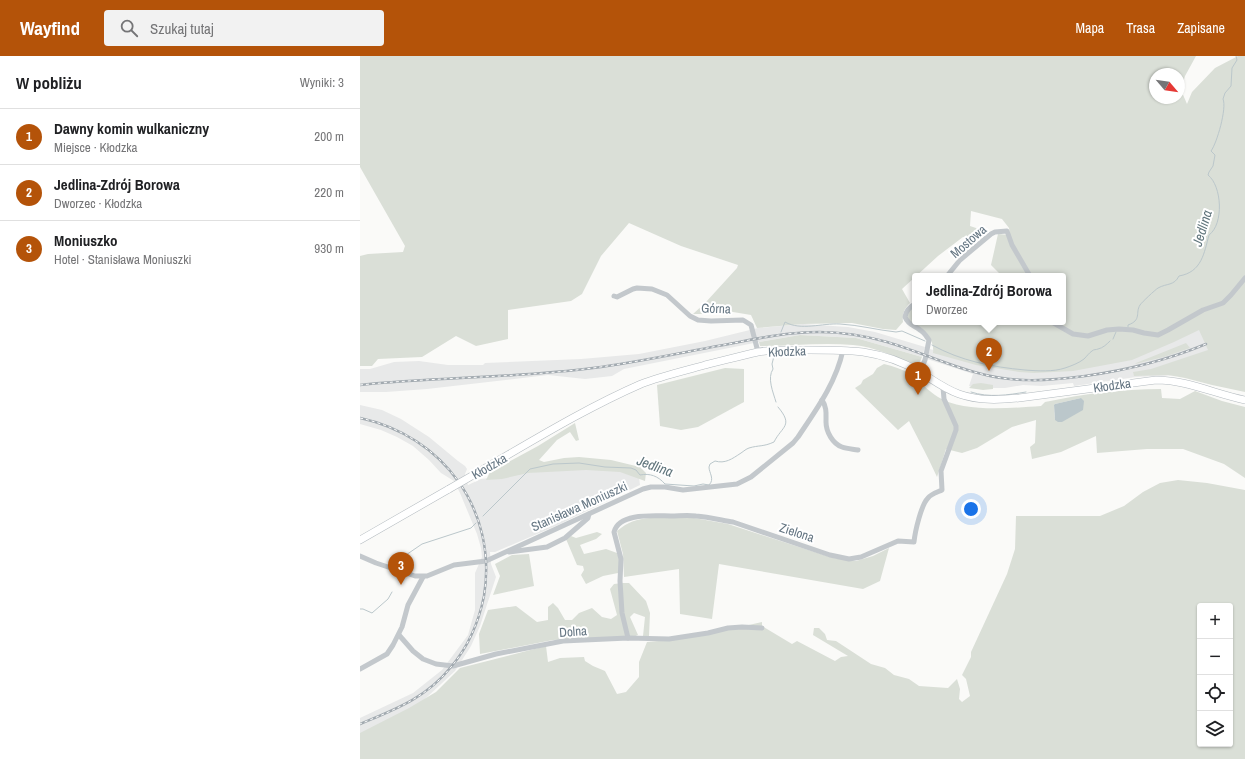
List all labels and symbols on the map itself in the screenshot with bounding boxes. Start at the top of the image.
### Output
north arrow [1149,68,1185,104]
water label: Jedlina [1188,208,1216,249]
street label: Mostowa [947,221,990,262]
street label: Górna [701,299,731,318]
pin: 2 [976,338,1002,371]
street label: Kłodzka [768,342,806,361]
pin: 1 [905,362,931,395]
street label: Kłodzka [1092,374,1132,397]
street label: Kłodzka [469,450,510,483]
water label: Jedlina [634,451,675,481]
street label: Stanisława Moniuszki [528,478,630,535]
your location [961,499,981,519]
street label: Zielona [777,519,816,546]
pin: 3 [388,552,414,585]
street label: Dolna [559,622,588,641]

